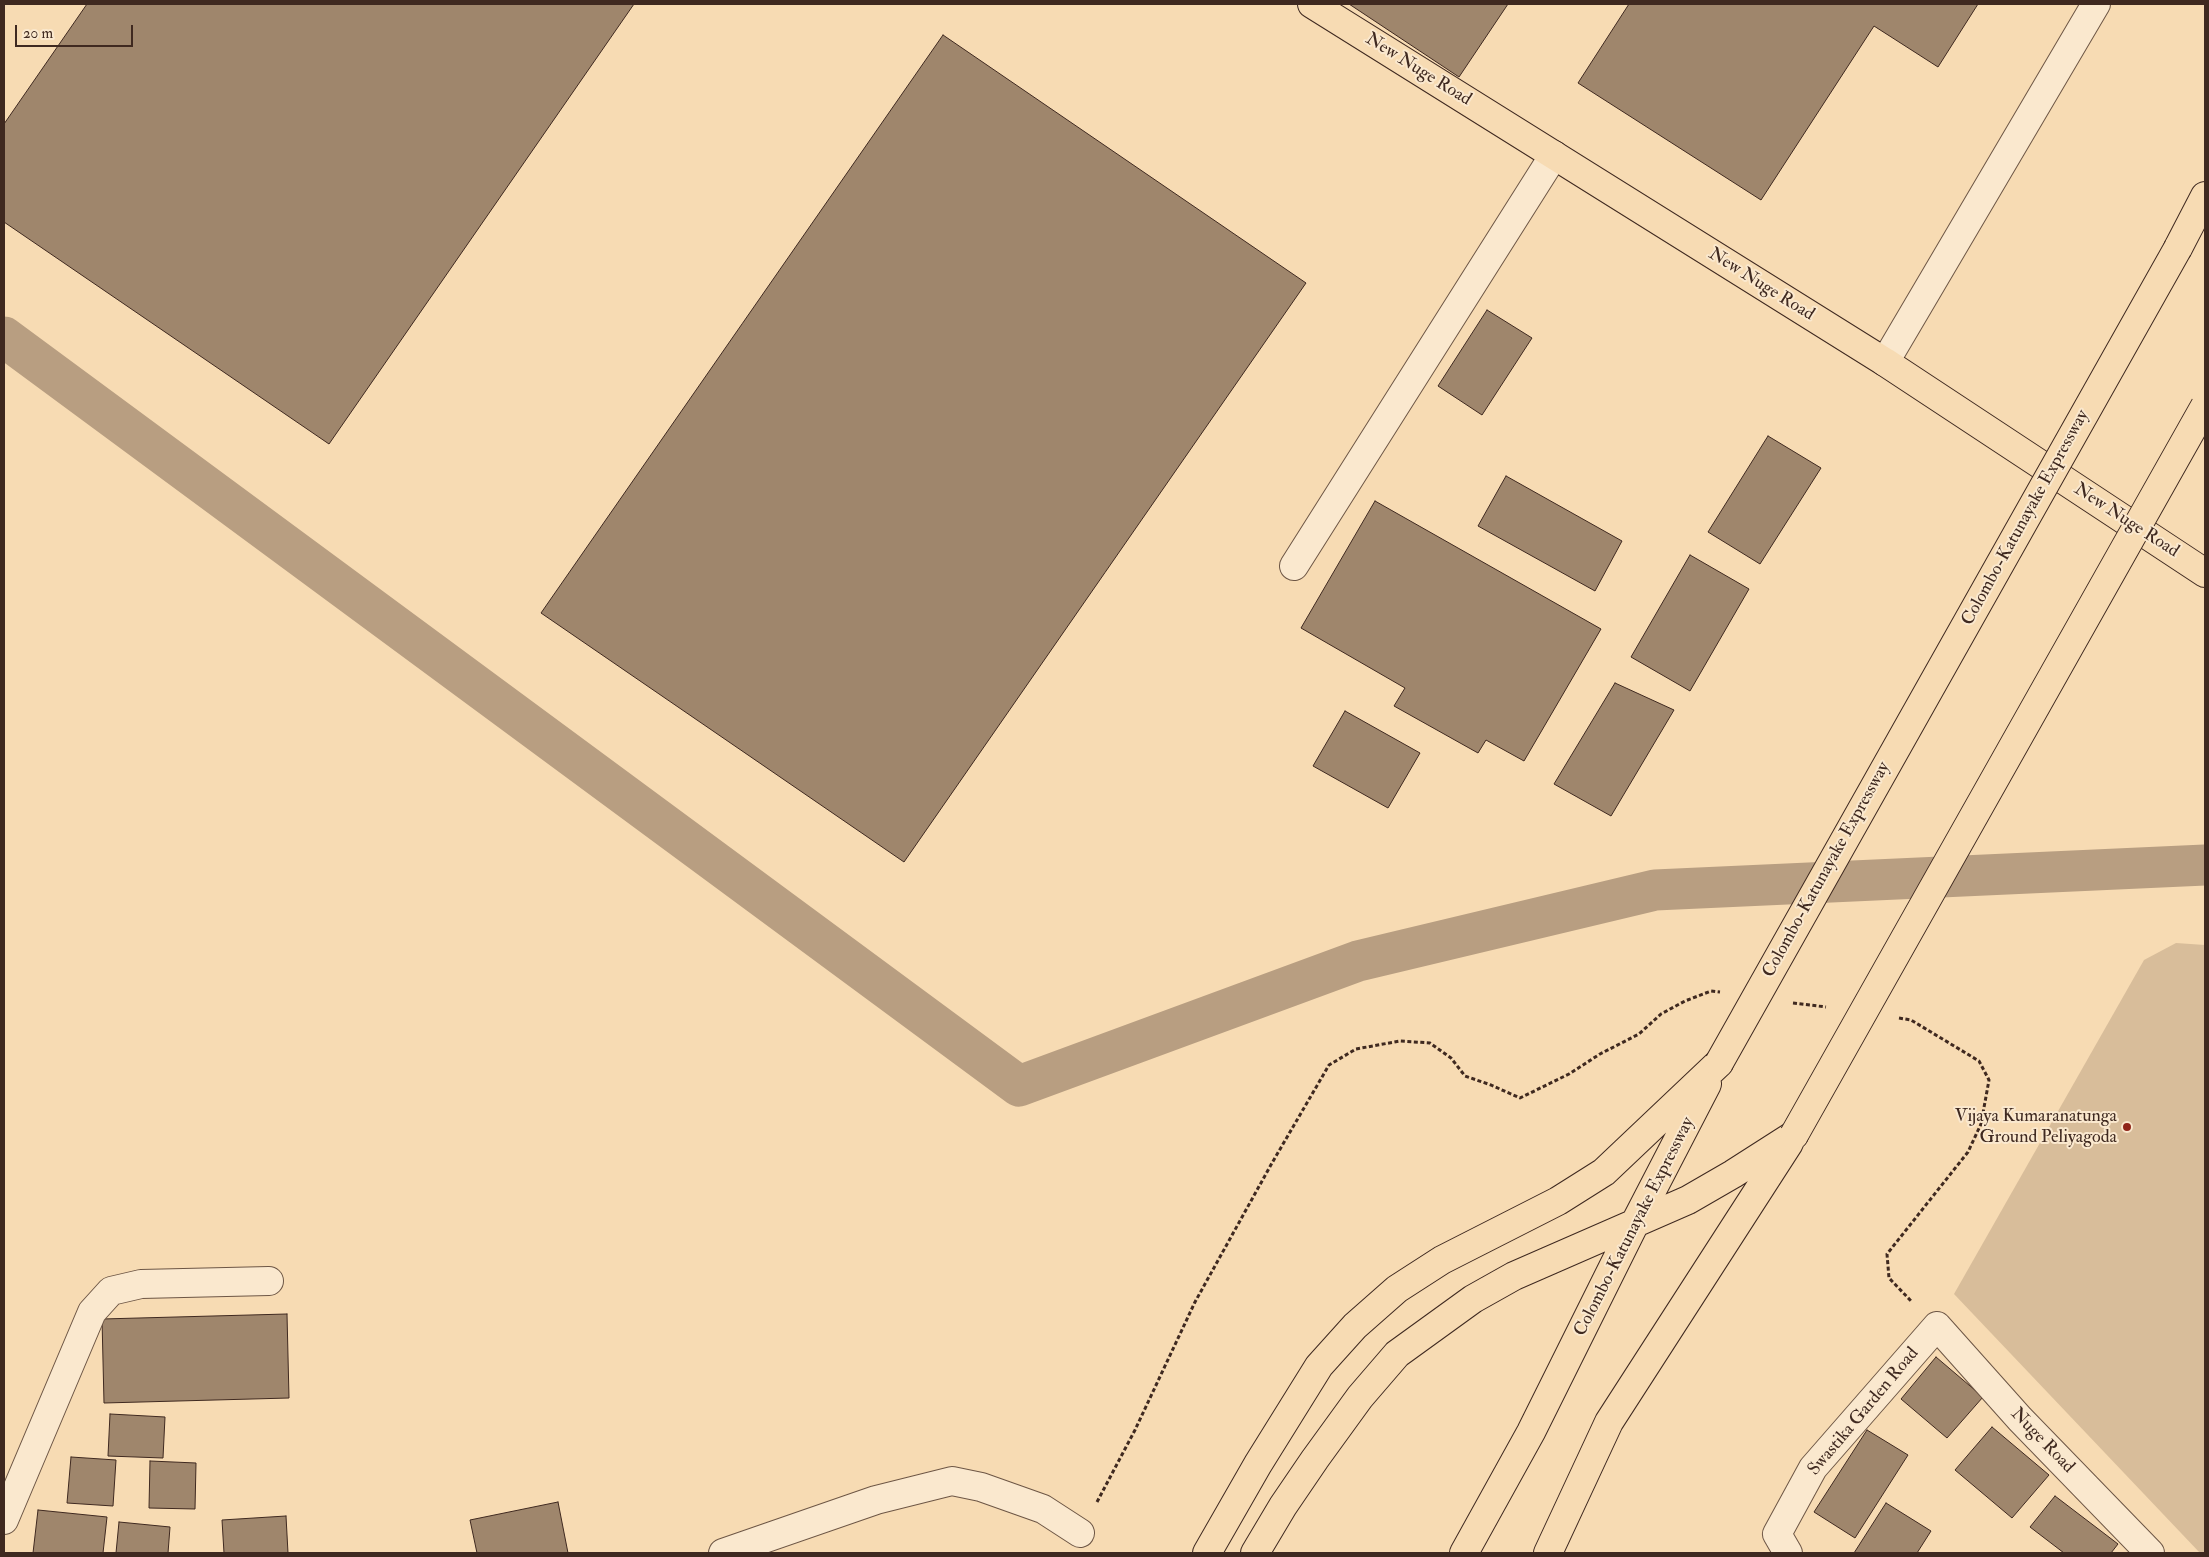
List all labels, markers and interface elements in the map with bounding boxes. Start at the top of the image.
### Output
scale bar [18,15,135,47]
text: 20 m [23,24,53,43]
street label: New Nuge Road [1361,29,1475,111]
street label: New Nuge Road [1704,244,1818,326]
street label: Colombo-Katunayake Expressway [1958,406,2094,630]
street label: New Nuge Road [2069,479,2183,563]
street label: Colombo-Katunayake Expressway [1759,758,1895,982]
place label: Vijaya Kumaranatunga Ground Peliyagoda [1955,1106,2117,1148]
street label: Colombo-Katunayake Expressway [1570,1114,1700,1340]
marker: Vijaya Kumaranatunga Ground Peliyagoda [2121,1121,2133,1133]
street label: Swastika Garden Road [1804,1343,1924,1481]
street label: Nuge Road [2005,1404,2079,1478]

